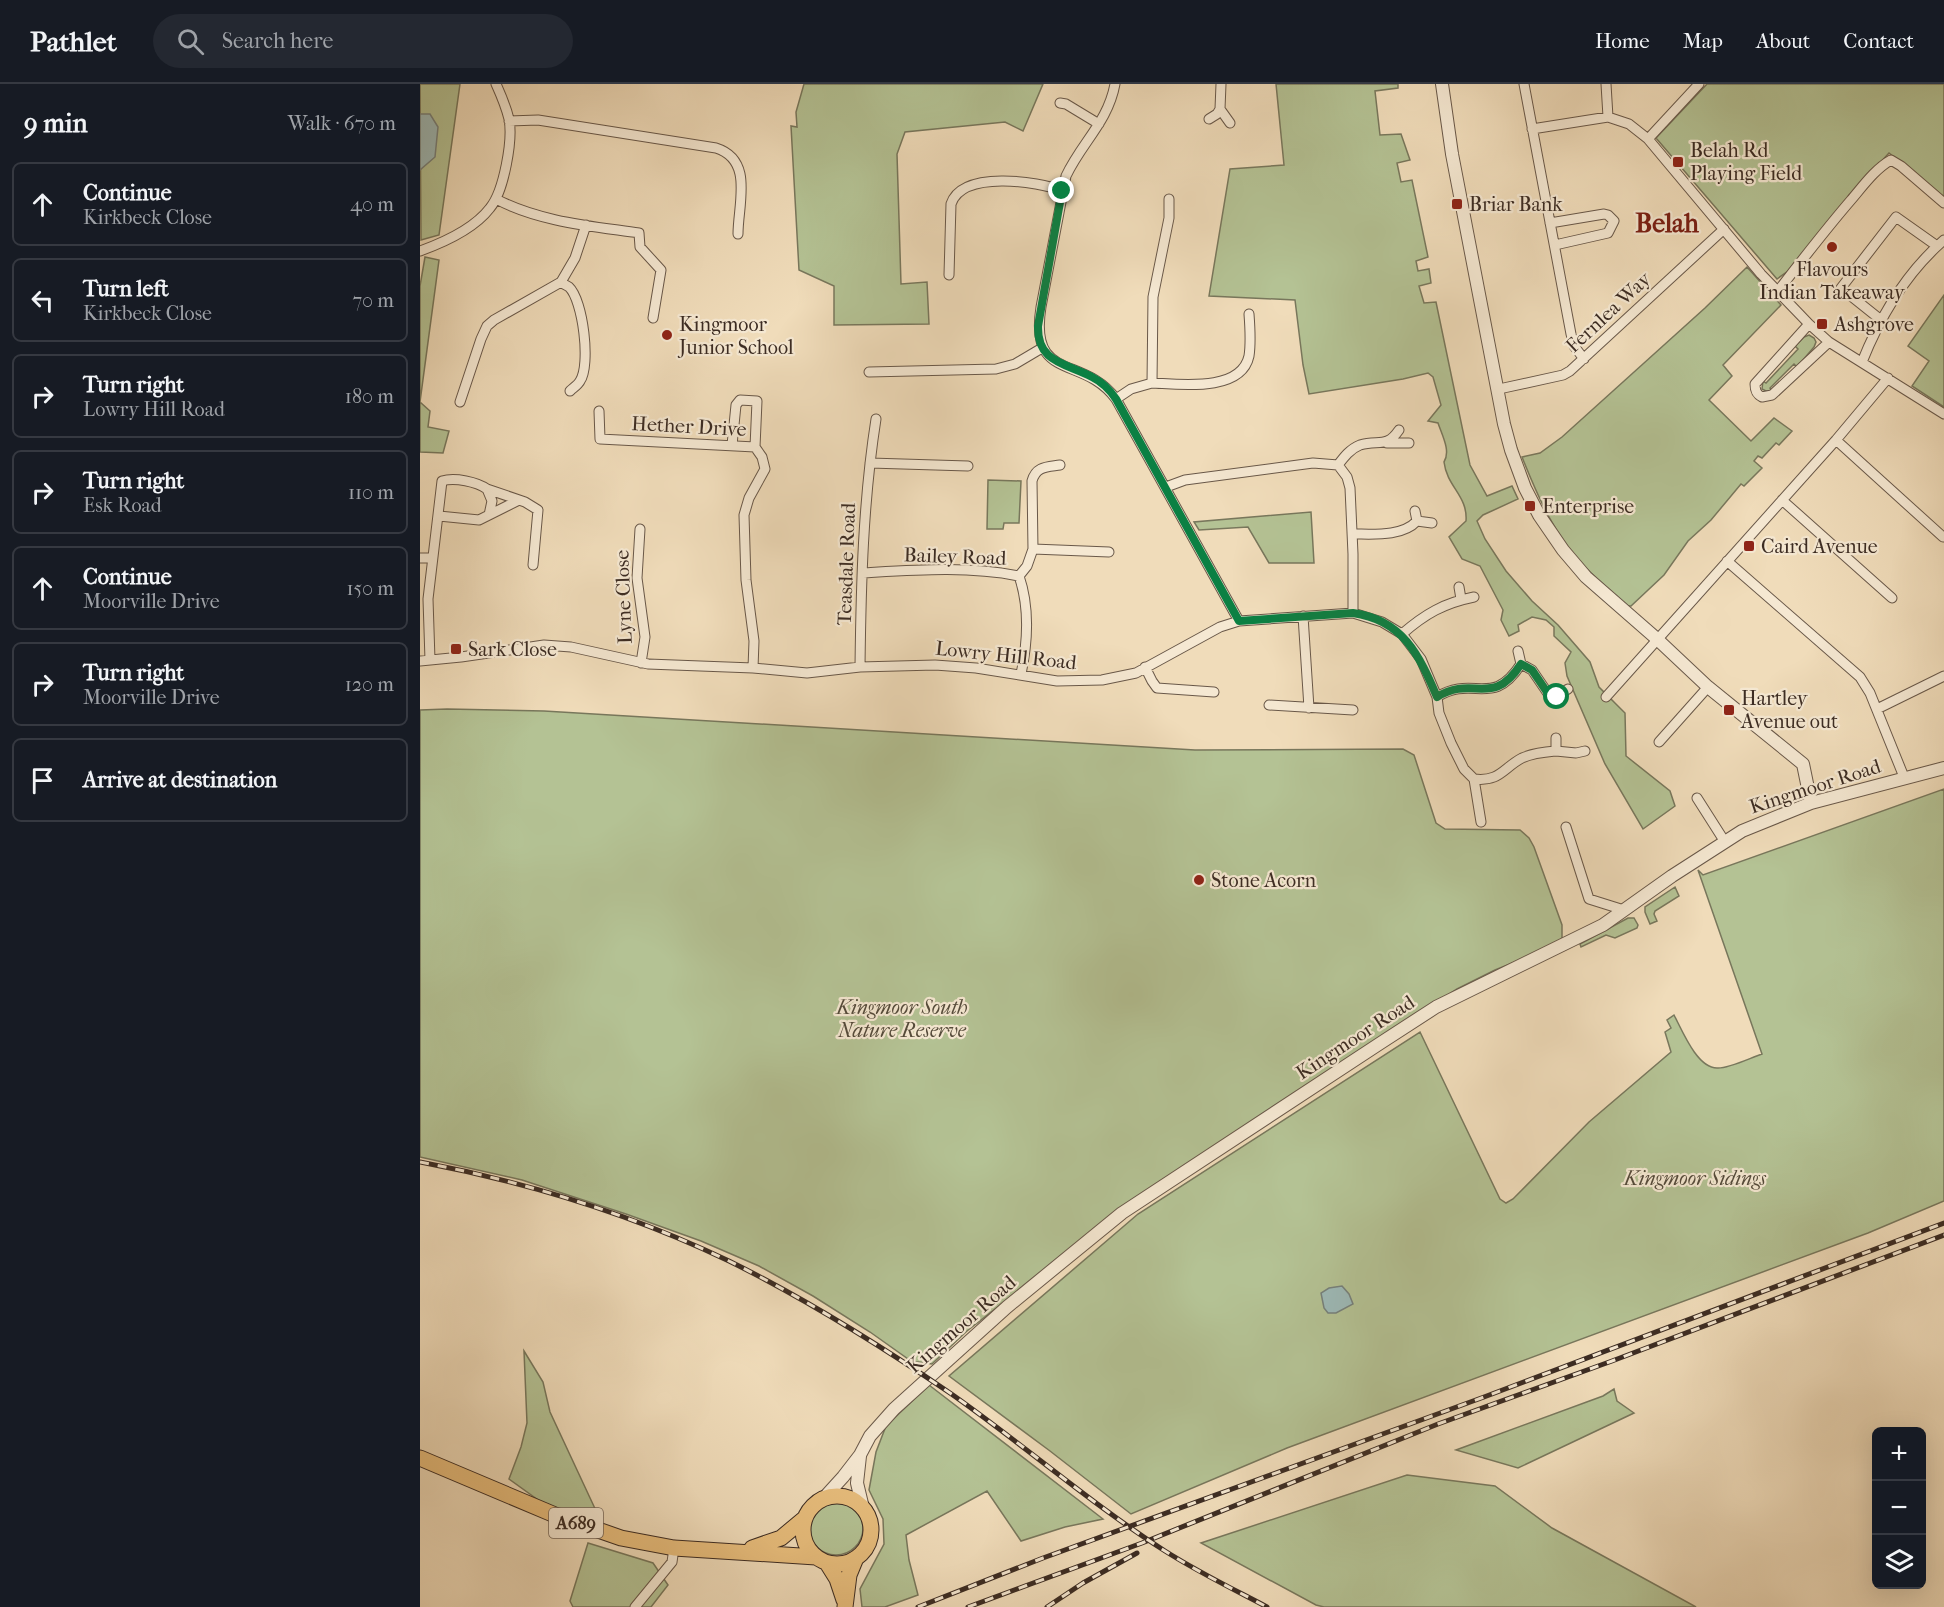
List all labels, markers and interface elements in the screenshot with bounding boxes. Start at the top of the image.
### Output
search box [153,14,573,68]
text: Pathlet [30,25,117,58]
icon: search [174,25,207,58]
text: Search here [222,28,333,54]
text: Home [1595,29,1650,53]
text: Map [1683,29,1723,53]
text: About [1756,29,1810,53]
text: Contact [1843,29,1914,53]
text: 9 min [24,108,88,139]
text: Walk · 670 m [288,112,396,135]
place label: Belah Rd Playing Field [1690,139,1803,185]
marker: Belah Rd Playing Field [1671,155,1685,169]
route end [1048,177,1074,203]
text: Continue [83,180,172,206]
icon: ahead [26,188,59,221]
text: 40 m [350,193,394,216]
place label: Briar Bank [1469,193,1563,216]
marker: Briar Bank [1450,197,1464,211]
text: Kirkbeck Close [83,206,212,229]
district label: Belah [1635,208,1699,239]
marker: Flavours Indian Takeaway [1825,240,1839,254]
place label: Flavours Indian Takeaway [1759,258,1906,304]
street label: Fernlea Way [1561,266,1656,357]
text: Turn left [83,276,169,302]
icon: left [26,284,59,317]
text: 70 m [352,289,394,312]
text: Kirkbeck Close [83,302,212,325]
place label: Kingmoor Junior School [677,313,794,359]
place label: Ashgrove [1833,313,1914,336]
marker: Ashgrove [1815,317,1829,331]
marker: Kingmoor Junior School [660,328,674,342]
text: Turn right [83,372,184,398]
icon: right [26,380,59,413]
text: 180 m [345,385,394,408]
text: Lowry Hill Road [83,398,225,421]
street label: Hether Drive [631,412,747,441]
text: Turn right [83,468,184,494]
icon: right [26,476,59,509]
text: 110 m [348,481,394,504]
text: Esk Road [83,494,162,517]
place label: Enterprise [1542,495,1634,518]
marker: Enterprise [1523,499,1537,513]
street label: Teasdale Road [833,501,860,626]
place label: Caird Avenue [1761,535,1878,558]
marker: Caird Avenue [1742,539,1756,553]
street label: Bailey Road [903,543,1008,570]
street label: Lyne Close [610,549,637,644]
text: Continue [83,564,172,590]
icon: ahead [26,572,59,605]
text: 150 m [346,577,394,600]
text: Moorville Drive [83,590,220,613]
street label: Lowry Hill Road [934,637,1079,674]
place label: Sark Close [468,638,557,661]
marker: Sark Close [449,642,463,656]
text: Turn right [83,660,184,686]
icon: right [26,668,59,701]
text: 120 m [345,673,394,696]
route start [1543,683,1569,709]
text: Moorville Drive [83,686,220,709]
place label: Hartley Avenue out [1740,687,1838,733]
marker: Hartley Avenue out [1722,703,1736,717]
street label: Kingmoor Road [1747,754,1885,819]
icon: arrive [26,764,59,797]
text: Arrive at destination [83,767,277,793]
place label: Stone Acorn [1211,869,1316,892]
marker: Stone Acorn [1192,873,1206,887]
street label: Kingmoor Road [1292,990,1420,1084]
park label: Kingmoor South Nature Reserve [834,996,968,1042]
park label: Kingmoor Sidings [1622,1167,1767,1190]
street label: Kingmoor Road [902,1270,1021,1378]
map controls [1872,1427,1926,1589]
button: + [1872,1427,1926,1481]
button: − [1872,1481,1926,1535]
road number: A689 [549,1508,603,1538]
button: layers [1872,1535,1926,1589]

